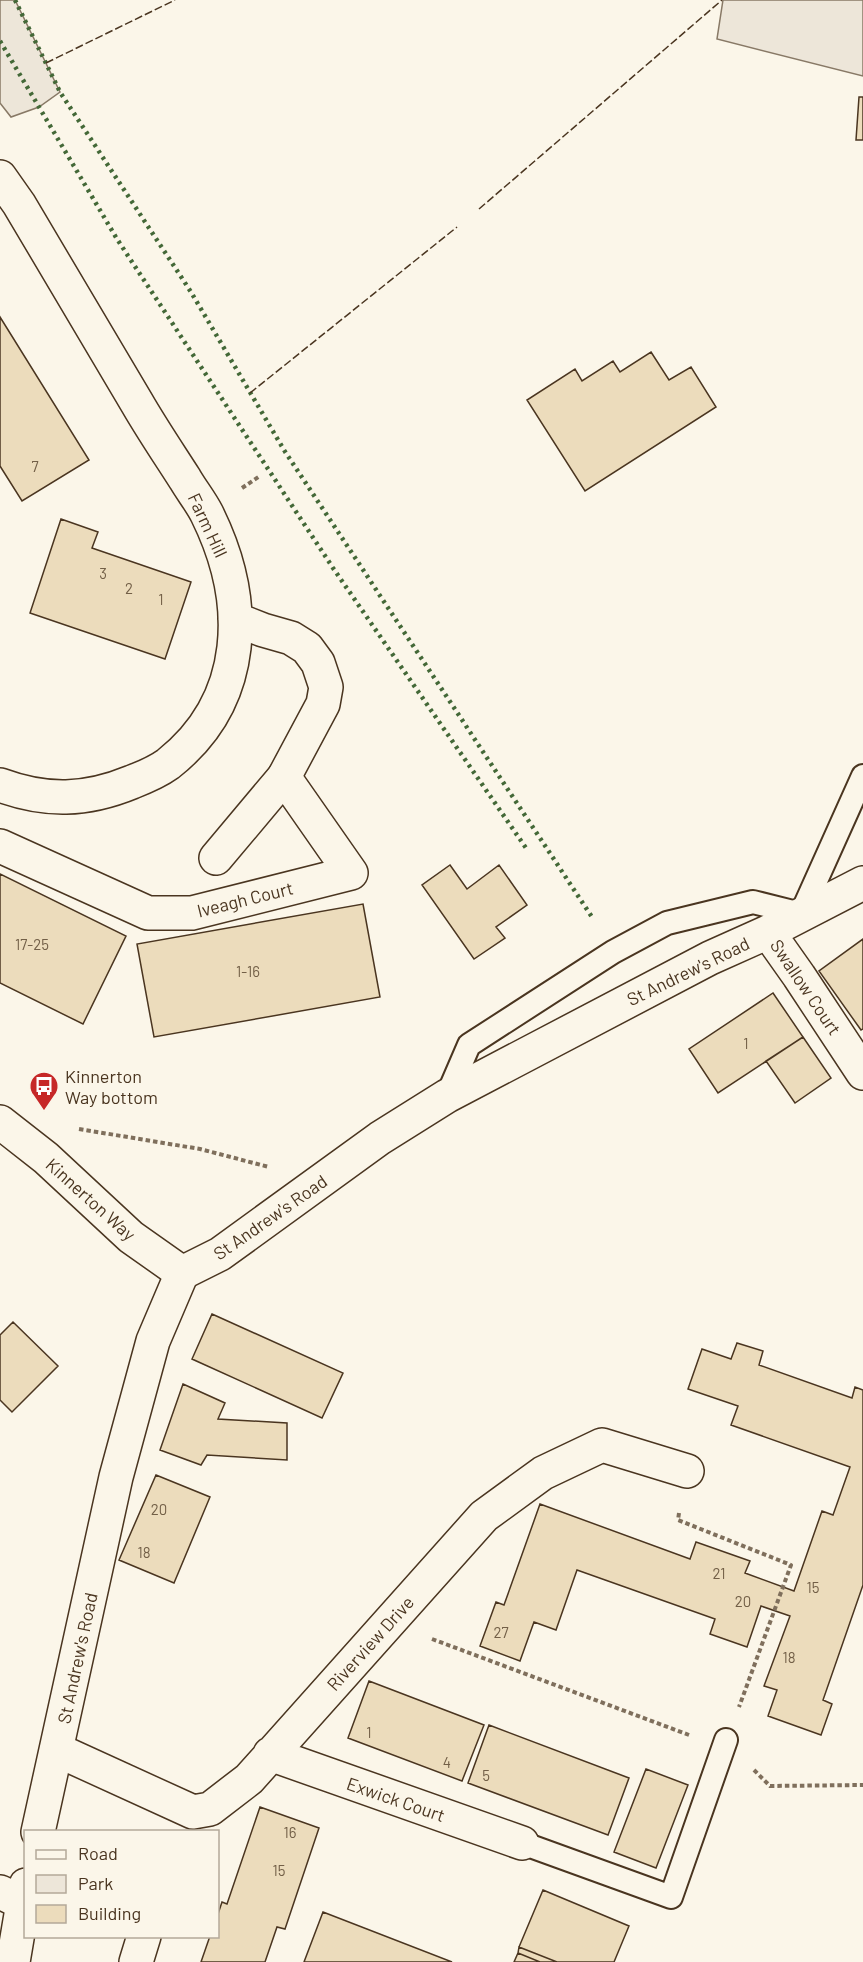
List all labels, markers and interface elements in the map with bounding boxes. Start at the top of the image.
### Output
house number: 7 [31,457,39,475]
street label: Farm Hill [184,489,232,561]
house number: 3 [99,564,107,582]
house number: 2 [125,579,133,597]
house number: 1 [158,590,164,608]
street label: Iveagh Court [195,876,295,922]
street label: St Andrew's Road [623,932,753,1010]
house number: 17-25 [15,935,49,953]
street label: Swallow Court [766,935,846,1039]
house number: 1-16 [236,962,260,980]
house number: 1 [743,1034,749,1052]
place label: Kinnerton Way bottom [65,1065,158,1108]
bus stop icon: Kinnerton Way bottom [28,1070,60,1112]
street label: Kinnerton Way [42,1153,140,1245]
street label: St Andrew's Road [209,1170,331,1264]
house number: 20 [151,1500,167,1518]
house number: 18 [137,1543,151,1561]
house number: 21 [712,1564,726,1582]
house number: 15 [807,1578,819,1596]
street label: St Andrew's Road [52,1590,102,1726]
street label: Riverview Drive [322,1591,418,1695]
house number: 20 [735,1592,751,1610]
house number: 27 [493,1623,509,1641]
house number: 18 [782,1648,796,1666]
house number: 1 [366,1723,372,1741]
house number: 4 [443,1753,451,1771]
house number: 5 [482,1766,490,1784]
street label: Exwick Court [344,1772,448,1826]
house number: 16 [284,1823,296,1841]
legend [24,1830,219,1938]
text: Road [78,1842,118,1864]
house number: 15 [273,1861,285,1879]
text: Park [78,1872,113,1894]
text: Building [78,1902,141,1924]

